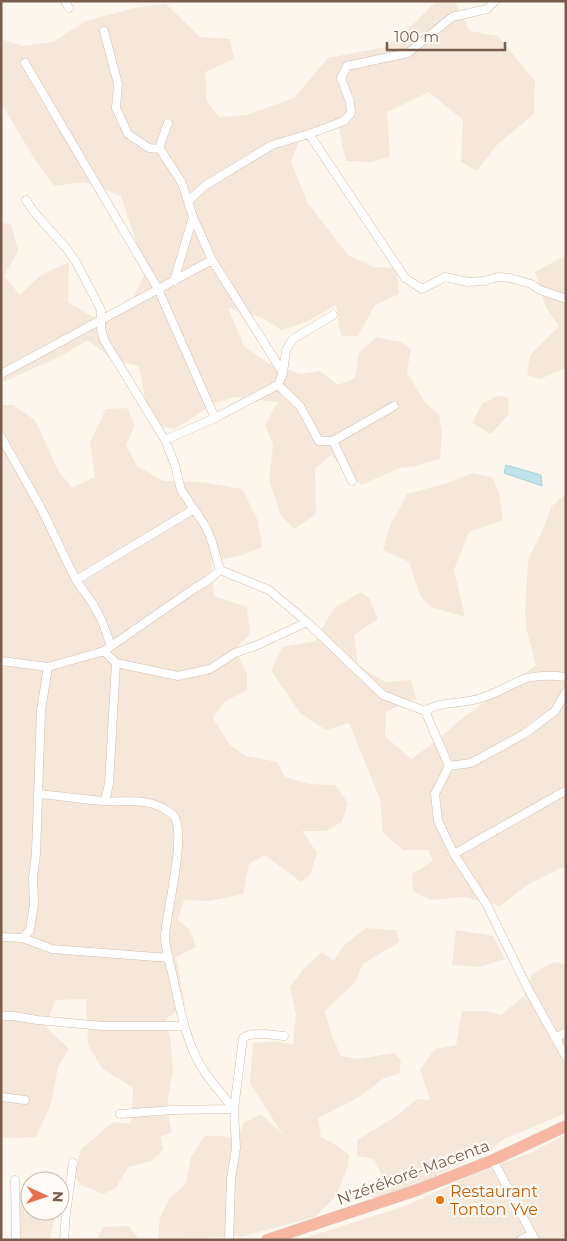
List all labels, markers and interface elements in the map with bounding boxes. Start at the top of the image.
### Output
scale bar [387,20,504,52]
text: 100 m [394,27,439,46]
street label: N'zérékoré-Macenta [334,1136,492,1209]
north arrow [20,1171,70,1221]
place label: Restaurant Tonton Yve [450,1182,538,1219]
text: N [49,1191,67,1203]
marker: Restaurant Tonton Yve [434,1194,446,1206]

